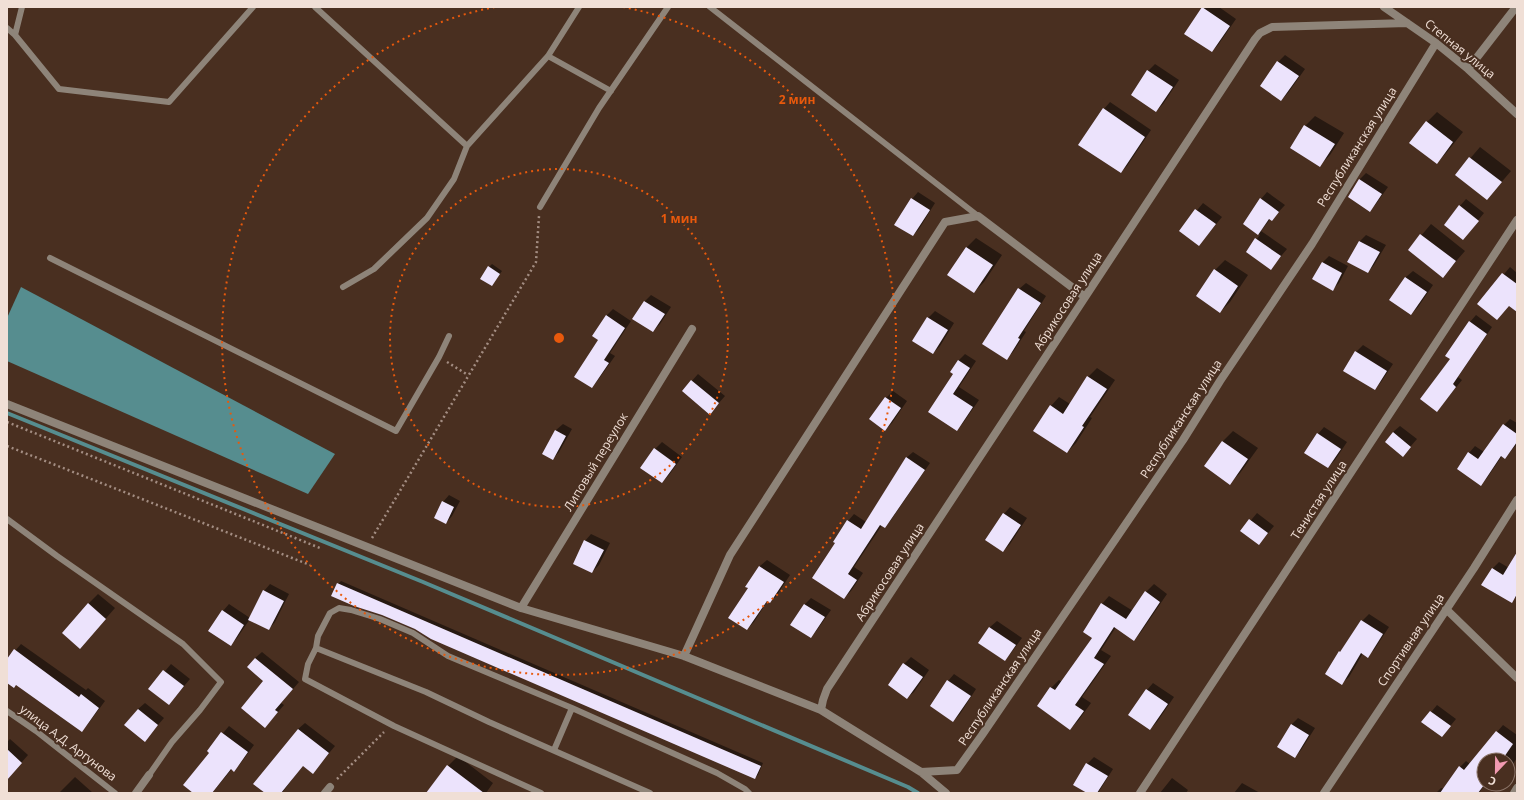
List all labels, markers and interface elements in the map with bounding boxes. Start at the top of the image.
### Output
street label: Степная улица [1422,15,1499,82]
street label: Республиканская улица [1313,84,1400,210]
text: 2 мин [779,91,815,108]
text: 1 мин [661,210,697,227]
street label: Абрикосовая улица [1029,248,1106,353]
centre of rings [552,331,566,345]
street label: Республиканская улица [1136,356,1225,481]
street label: Липовый переулок [559,409,632,514]
street label: Тенистая улица [1287,457,1351,543]
street label: Абрикосовая улица [851,519,928,624]
street label: Спортивная улица [1373,590,1448,689]
street label: Республиканская улица [954,625,1045,749]
street label: улица А.Д. Аргунова [16,700,120,785]
north arrow [1476,752,1516,792]
text: С [1486,773,1498,790]

